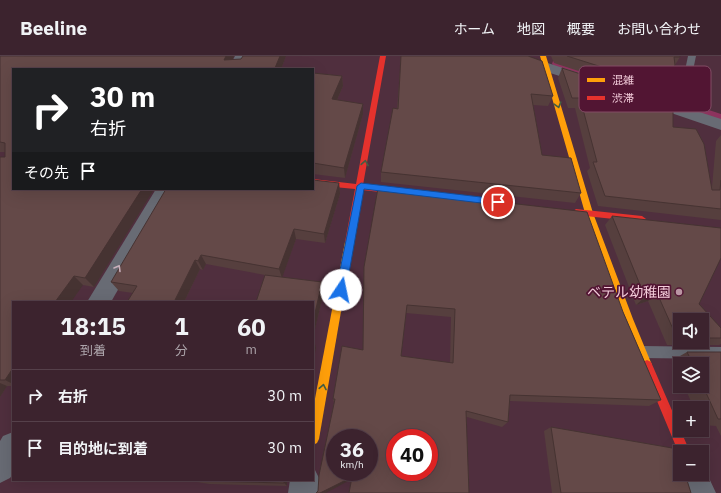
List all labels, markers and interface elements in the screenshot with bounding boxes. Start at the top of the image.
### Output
text: Beeline [20,16,87,40]
text: ホーム [453,20,495,38]
text: 地図 [517,20,545,38]
text: 概要 [567,20,595,38]
text: お問い合わせ [617,20,701,38]
legend [579,66,711,112]
text: 混雑 [612,73,634,87]
text: 30 m [90,78,155,115]
icon: right [24,84,76,136]
text: 渋滞 [612,91,634,105]
one-way arrow [553,101,562,108]
text: 右折 [90,117,126,140]
icon: arrive [77,160,99,182]
one-way arrow [360,160,368,166]
text: その先 [24,163,69,182]
pin [481,185,515,219]
icon: arrive [487,191,509,213]
one-way arrow [114,265,121,272]
position arrow [320,269,362,311]
place label: ベテル幼稚園 [587,283,671,301]
marker: ベテル幼稚園 [674,287,684,297]
text: 18:15 [60,310,126,342]
text: 1 [174,310,189,342]
text: 60 [237,311,266,343]
map controls [673,313,709,481]
button: sound [673,313,709,349]
text: m [246,341,257,358]
text: 到着 [80,342,106,359]
text: 分 [175,342,188,359]
button: layers [673,357,709,393]
one-way arrow [318,384,326,390]
icon: right [24,385,46,407]
text: 30 m [267,386,302,405]
text: 右折 [58,387,88,406]
button: + [673,401,709,437]
speed limit sign: 40 [386,429,438,481]
text: 36 [340,436,364,463]
icon: arrive [24,437,46,459]
text: 30 m [267,438,302,457]
text: 目的地に到着 [58,439,148,458]
button: − [673,445,709,481]
text: km/h [340,458,364,471]

